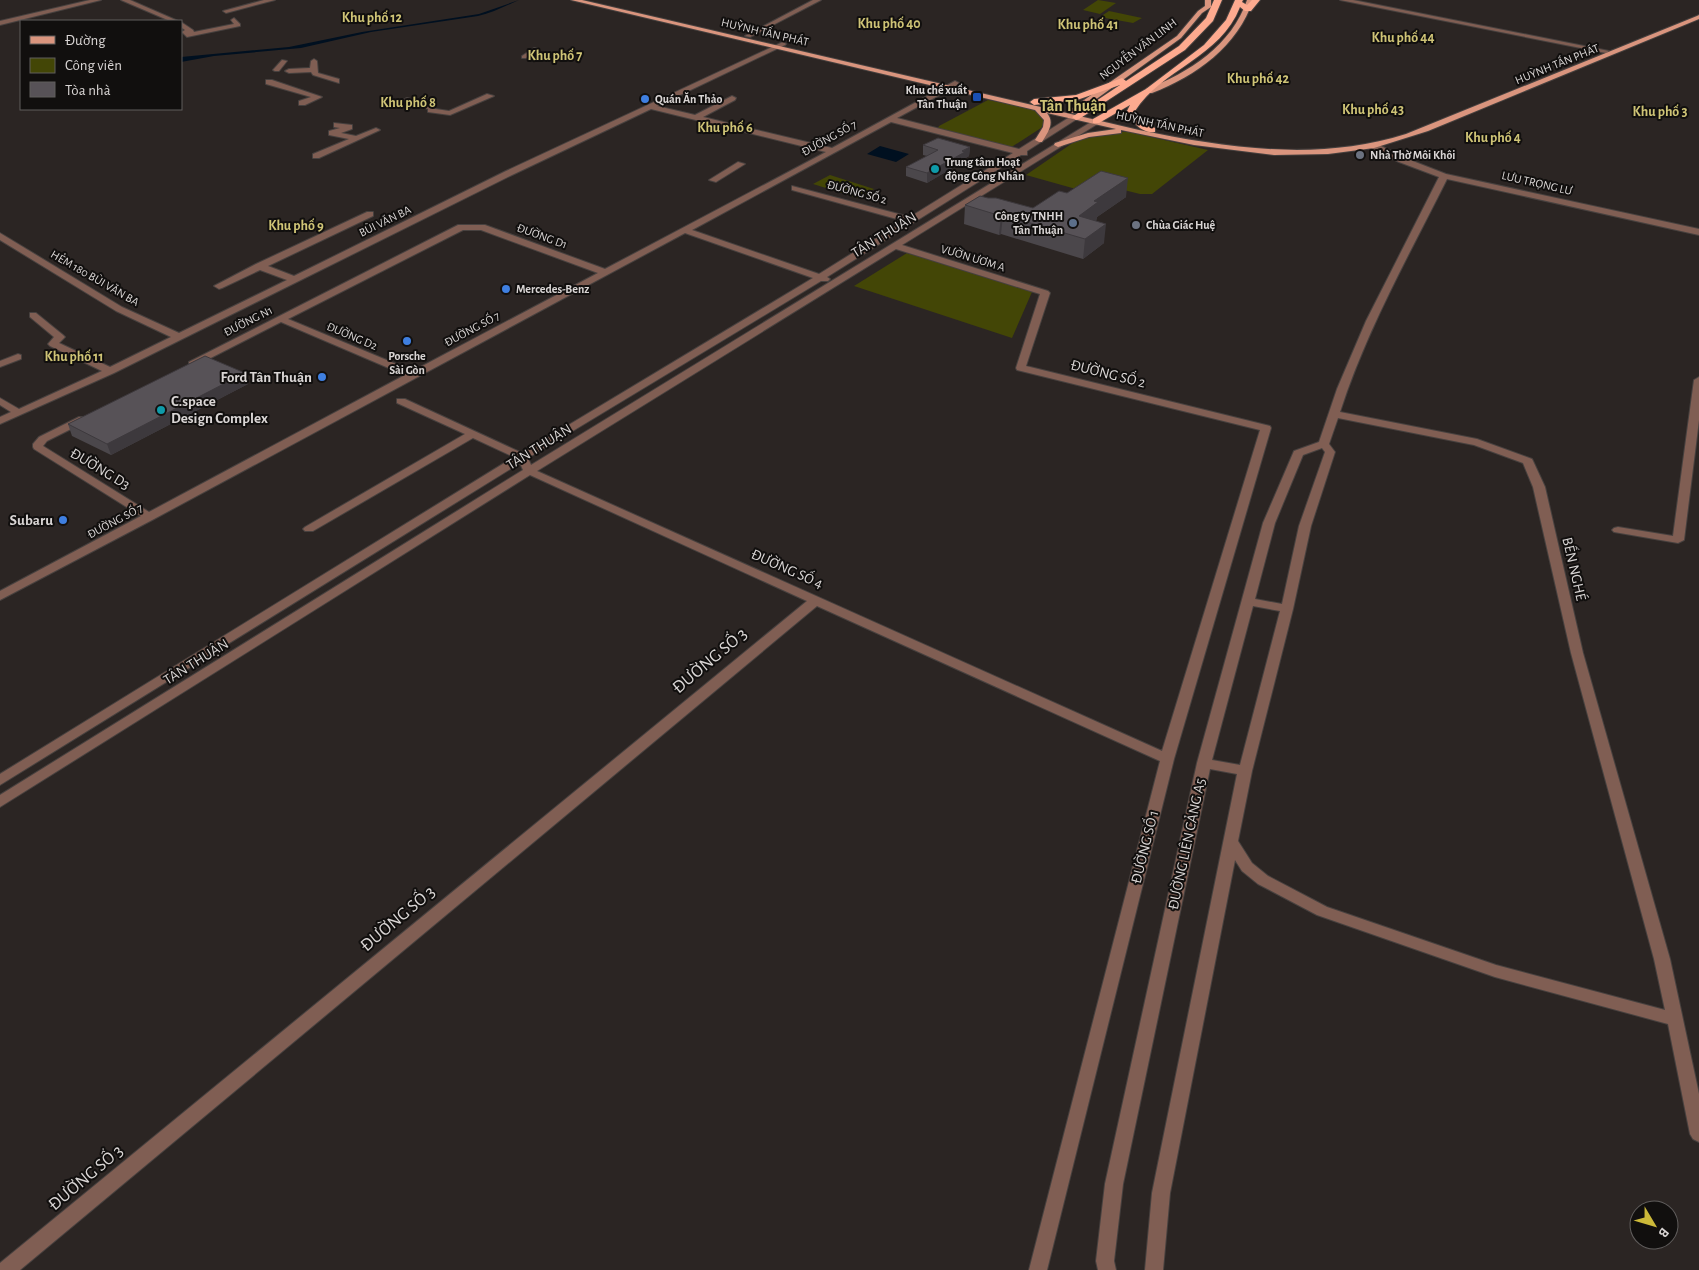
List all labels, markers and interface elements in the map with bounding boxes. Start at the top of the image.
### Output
district label: Khu phố 12 [342,10,403,25]
street label: HUỲNH TẤN PHÁT [720,13,811,48]
street label: NGUYỄN VĂN LINH [1095,14,1179,82]
district label: Khu phố 40 [857,16,921,31]
district label: Khu phố 41 [1058,17,1118,32]
legend [20,20,182,110]
district label: Khu phố 44 [1372,30,1434,45]
text: Đường [65,33,106,48]
street label: HUỲNH TẤN PHÁT [1512,39,1601,86]
district label: Khu phố 7 [528,48,582,63]
text: Công viên [65,58,122,73]
district label: Khu phố 42 [1227,71,1290,86]
text: Tòa nhà [65,83,111,98]
place label: Khu chế xuất Tân Thuận [905,83,967,110]
marker: Khu chế xuất Tân Thuận [971,91,983,103]
place label: Quán Ăn Thảo [655,92,722,106]
marker: Quán Ăn Thảo [639,93,651,105]
district label: Khu phố 8 [380,95,436,110]
district label: Tân Thuận [1040,98,1106,114]
district label: Khu phố 43 [1342,102,1404,117]
district label: Khu phố 3 [1633,104,1687,119]
street label: HUỲNH TẤN PHÁT [1115,106,1206,139]
street label: ĐƯỜNG SỐ 7 [798,115,859,158]
district label: Khu phố 6 [697,120,753,135]
district label: Khu phố 4 [1465,130,1521,145]
marker: Nhà Thờ Môi Khôi [1354,149,1366,161]
place label: Nhà Thờ Môi Khôi [1370,149,1455,161]
place label: Trung tâm Hoạt động Công Nhân [945,156,1024,182]
marker: Trung tâm Hoạt động Công Nhân [929,163,941,175]
street label: LƯU TRỌNG LƯ [1501,169,1574,197]
street label: ĐƯỜNG SỐ 2 [826,175,890,206]
street label: BÙI VĂN BA [357,202,413,239]
street label: TÂN THUẬN [848,208,919,261]
place label: Công ty TNHH Tân Thuận [995,210,1063,236]
marker: Công ty TNHH Tân Thuận [1067,217,1079,229]
district label: Khu phố 9 [268,218,324,233]
street label: ĐƯỜNG D1 [515,219,569,251]
marker: Chùa Giác Huệ [1130,219,1142,231]
place label: Chùa Giác Huệ [1146,219,1216,231]
street label: VƯỜN ƯƠM A [940,241,1007,273]
street label: HẺM 180 BÙI VĂN BA [49,246,142,308]
marker: Mercedes-Benz [500,283,512,295]
place label: Mercedes-Benz [516,283,589,295]
street label: ĐƯỜNG N1 [221,302,274,338]
street label: ĐƯỜNG SỐ 7 [441,307,502,349]
street label: ĐƯỜNG D2 [325,318,380,352]
marker: Porsche Sài Gòn [401,335,413,347]
district label: Khu phố 11 [45,349,103,364]
place label: Porsche Sài Gòn [388,350,426,376]
street label: ĐƯỜNG SỐ 2 [1069,355,1148,391]
place label: Ford Tân Thuận [220,370,312,385]
marker: Ford Tân Thuận [316,371,328,383]
place label: C.space Design Complex [171,394,268,426]
marker: C.space Design Complex [155,404,167,416]
street label: TÂN THUẬN [503,420,574,473]
street label: ĐƯỜNG D3 [68,444,133,493]
street label: ĐƯỜNG SỐ 7 [84,499,145,541]
place label: Subaru [10,513,53,528]
marker: Subaru [57,514,69,526]
street label: BẾN NGHÉ [1559,535,1591,602]
street label: ĐƯỜNG SỐ 4 [749,544,827,592]
street label: ĐƯỜNG SỐ 3 [666,621,751,697]
street label: TÂN THUẬN [160,635,231,688]
street label: ĐƯỜNG LIÊN CẢNG A5 [1164,777,1208,911]
street label: ĐƯỜNG SỐ 1 [1126,808,1161,885]
street label: ĐƯỜNG SỐ 3 [354,879,439,955]
street label: ĐƯỜNG SỐ 3 [42,1138,127,1214]
north arrow [1629,1200,1679,1250]
text: B [1655,1225,1671,1240]

